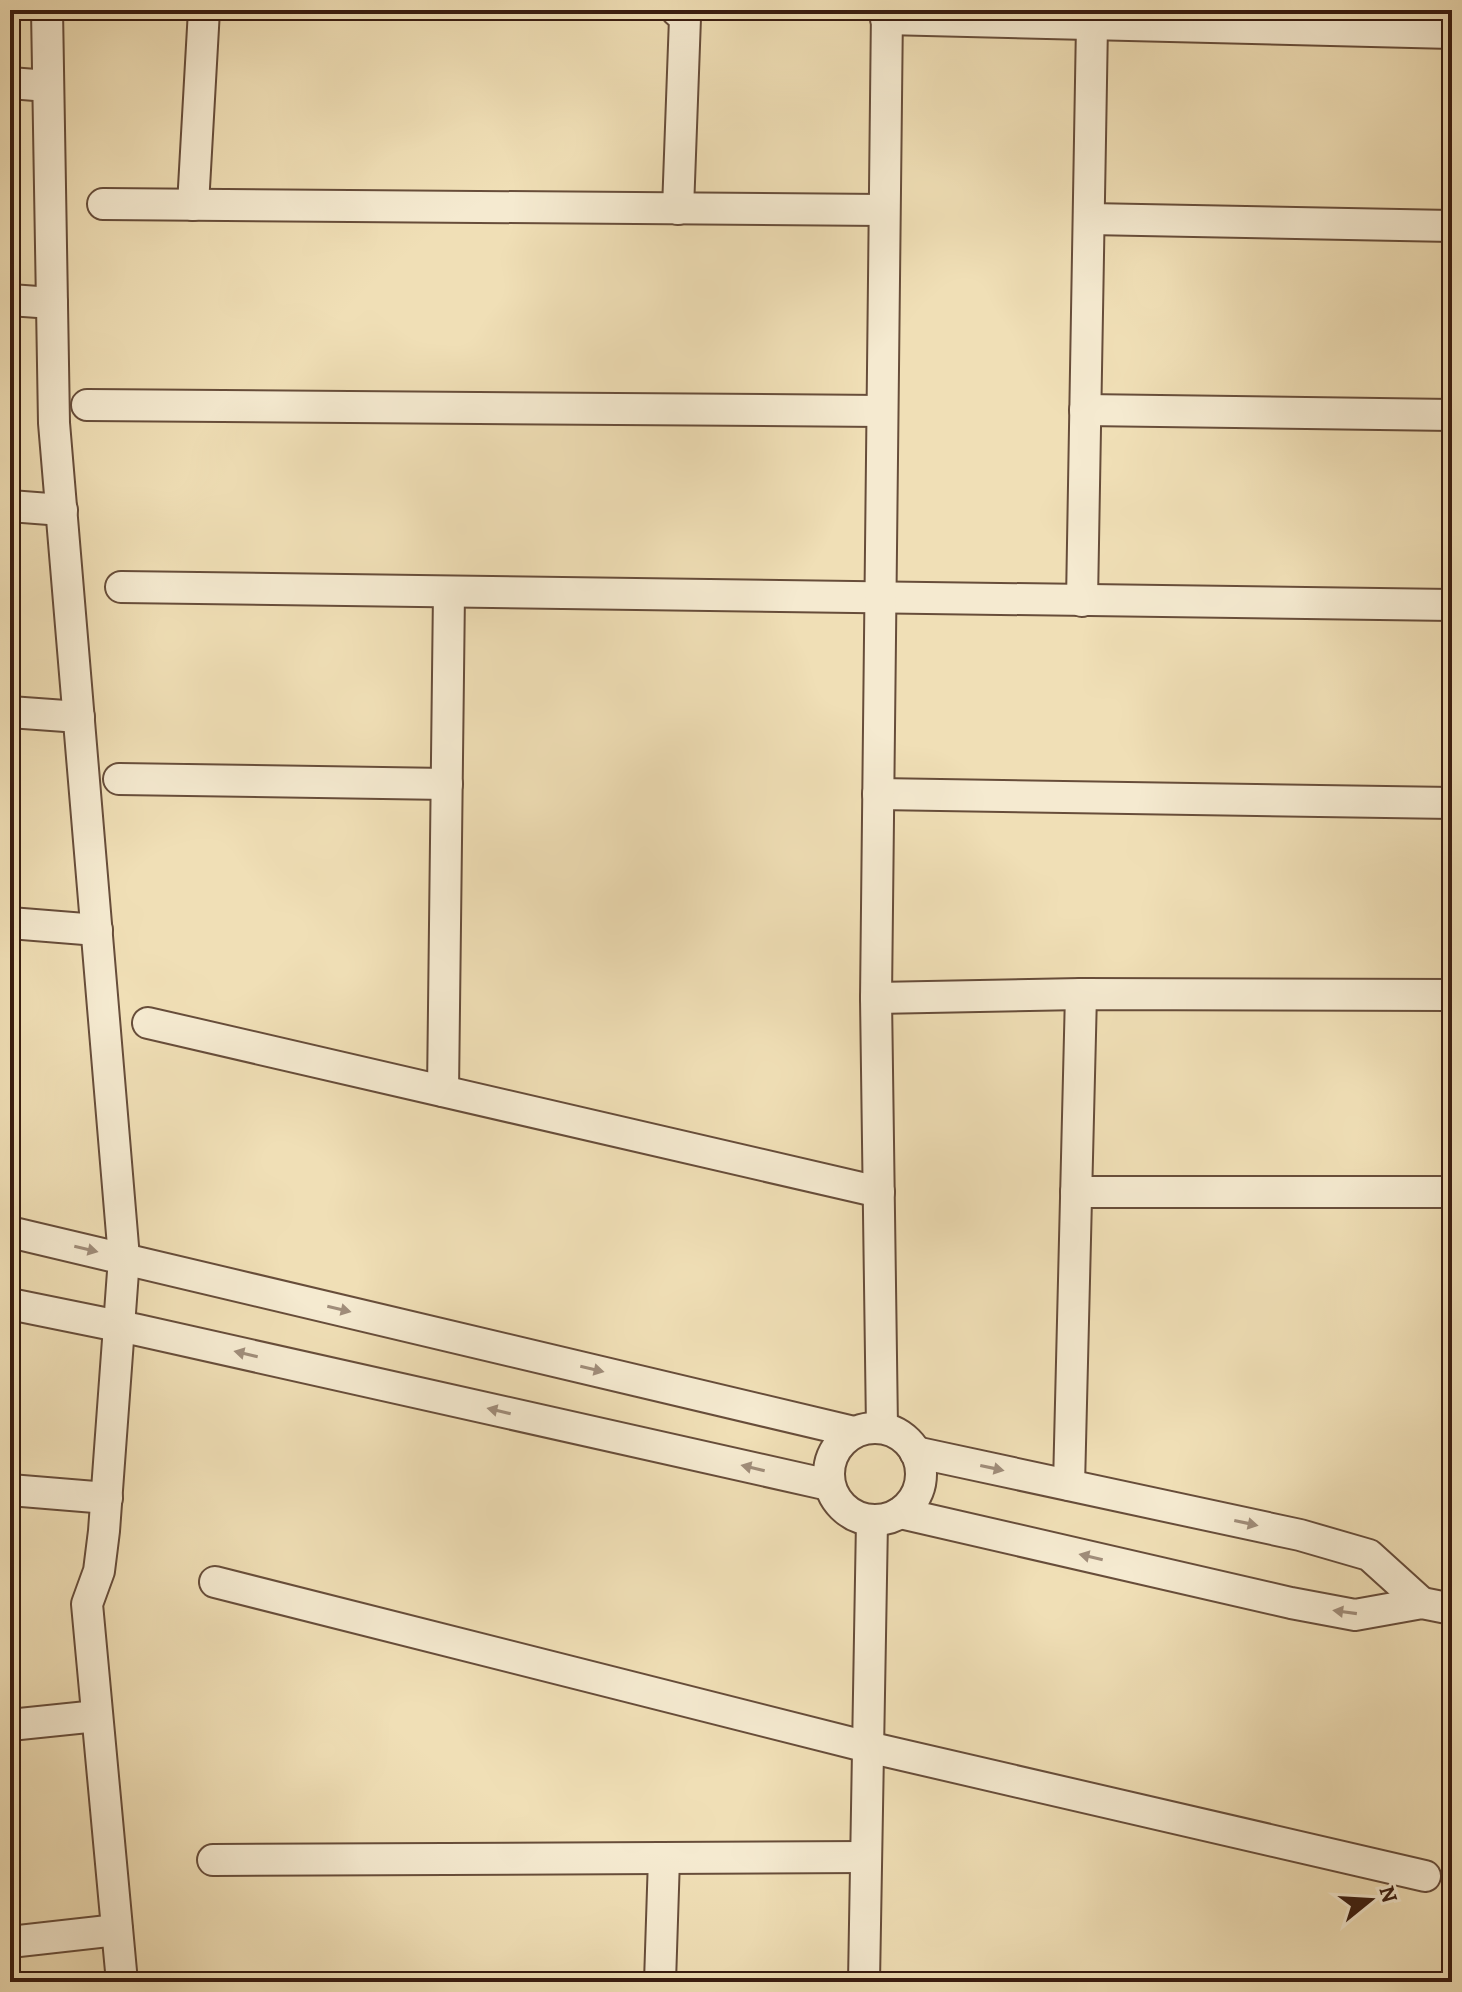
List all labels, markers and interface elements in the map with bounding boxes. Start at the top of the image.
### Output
one-way arrow [74,1243,99,1256]
one-way arrow [327,1303,352,1316]
one-way arrow [233,1348,258,1360]
one-way arrow [580,1364,605,1376]
one-way arrow [487,1404,512,1417]
one-way arrow [740,1461,765,1474]
one-way arrow [979,1462,1004,1475]
one-way arrow [1234,1517,1259,1530]
one-way arrow [1078,1550,1103,1563]
one-way arrow [1332,1605,1357,1618]
north arrow [1330,1860,1410,1940]
text: N [1371,1882,1405,1906]

